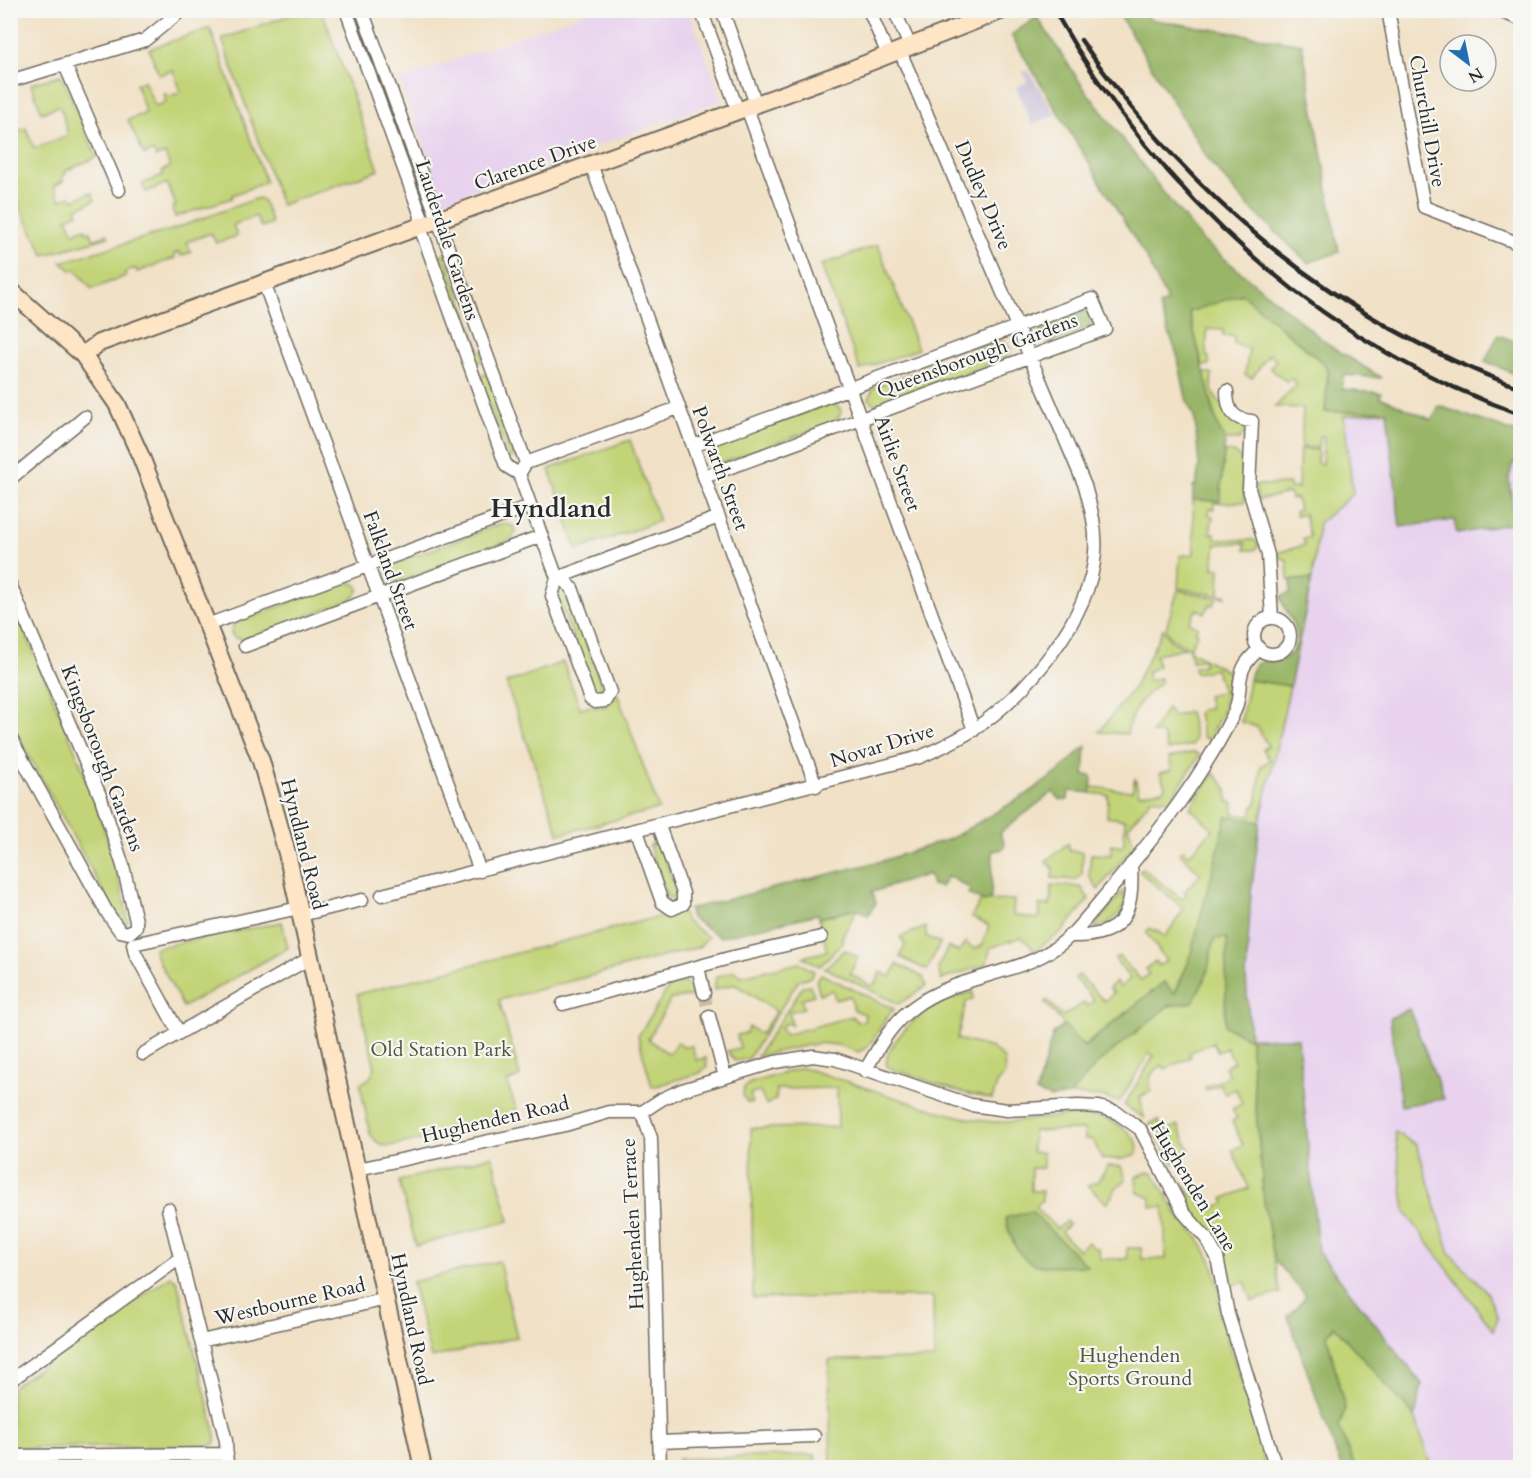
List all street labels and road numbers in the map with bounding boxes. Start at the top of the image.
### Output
street label: Churchill Drive [1403,53,1452,190]
street label: Clarence Drive [470,128,600,197]
street label: Dudley Drive [948,136,1019,254]
street label: Lauderdale Gardens [409,157,486,324]
street label: Queensborough Gardens [873,306,1081,404]
street label: Polwarth Street [686,402,756,535]
street label: Airlie Street [868,411,928,516]
street label: Falkland Street [356,507,425,634]
street label: Kingsborough Gardens [55,661,151,855]
street label: Novar Drive [827,717,938,774]
street label: Hyndland Road [274,776,333,913]
street label: Hughenden Road [419,1089,572,1150]
street label: Hughenden Lane [1144,1116,1243,1257]
street label: Hughenden Terrace [615,1137,650,1311]
street label: Hyndland Road [384,1251,439,1388]
street label: Westbourne Road [211,1271,368,1332]

